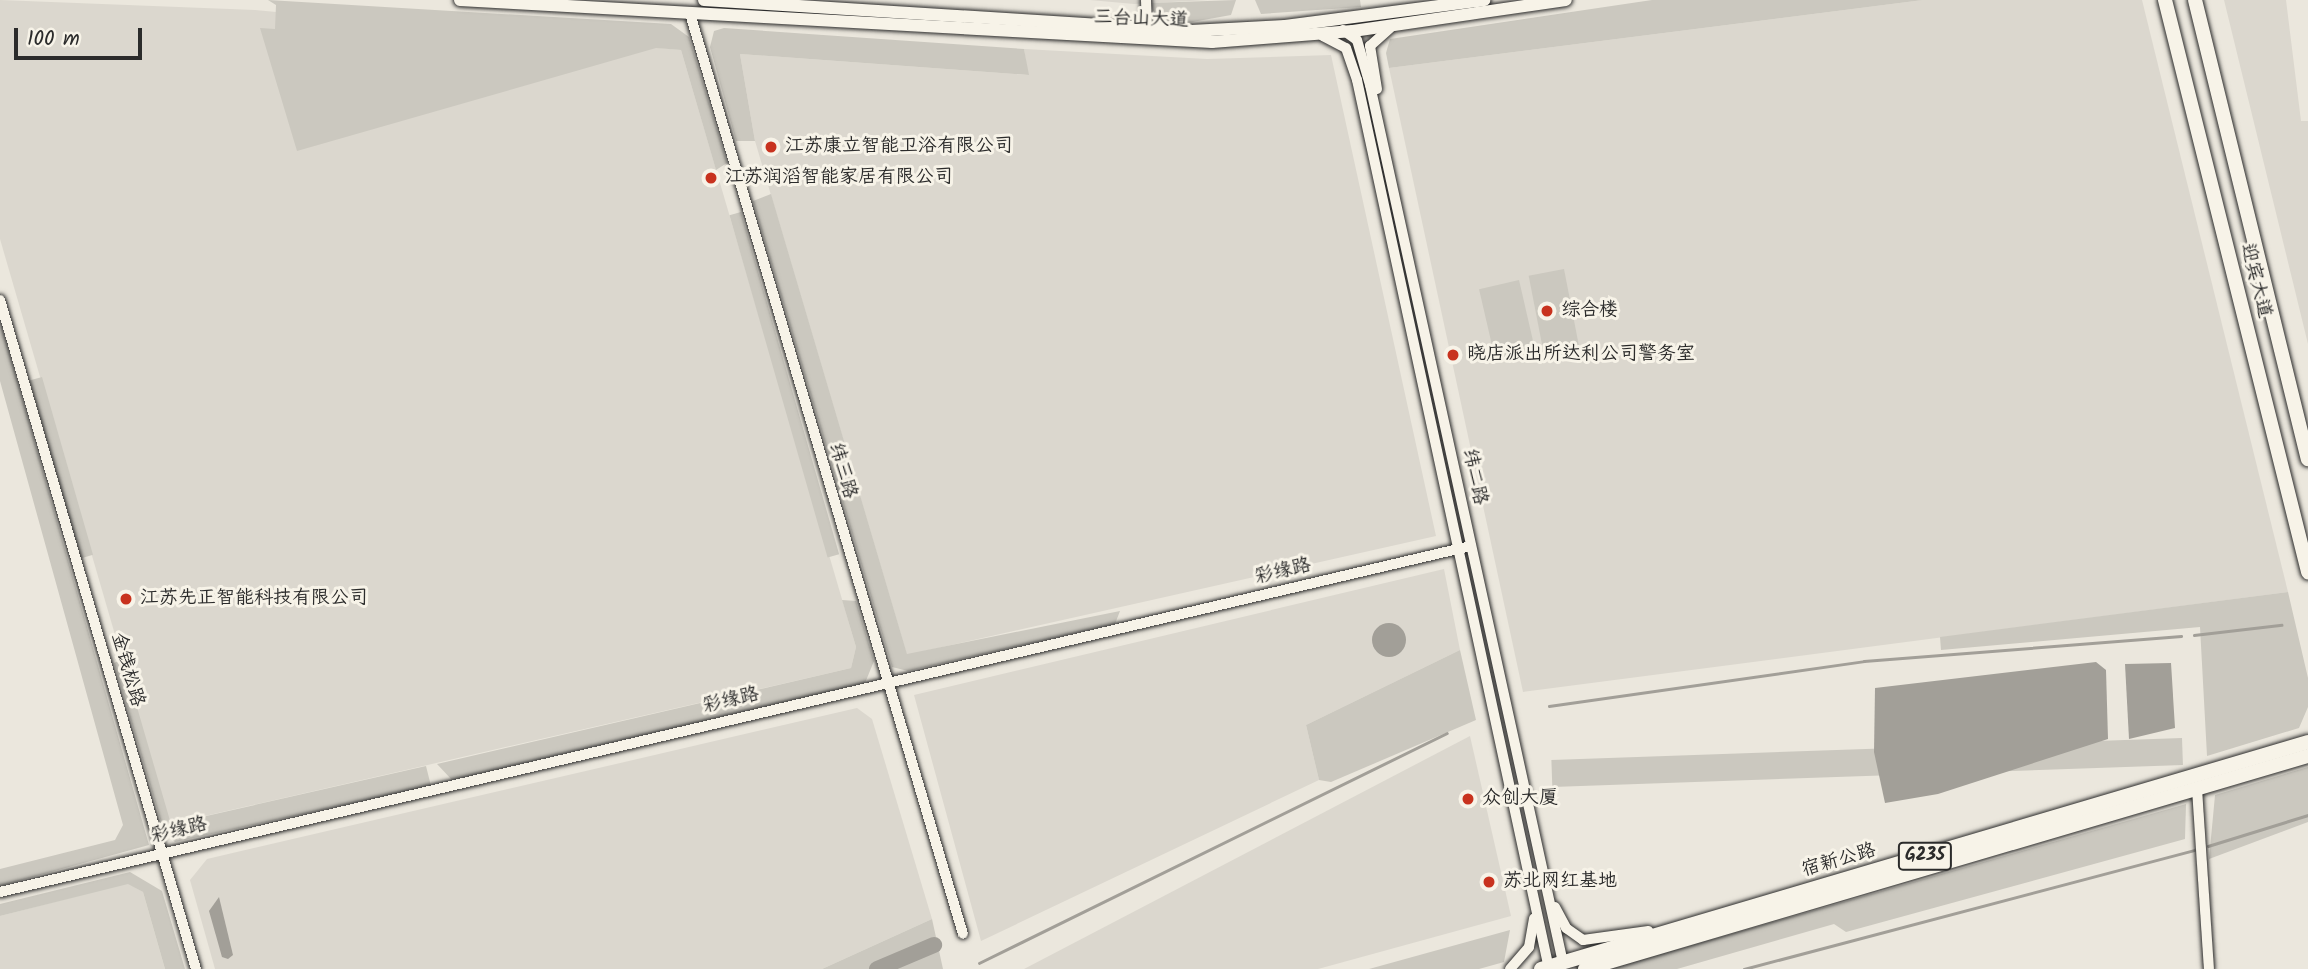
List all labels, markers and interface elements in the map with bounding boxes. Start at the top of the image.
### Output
street label: 三台山大道 [1093,7,1189,33]
scale bar [18,14,145,58]
text: 100 m [27,23,80,56]
place label: 江苏康立智能卫浴有限公司 [785,136,1013,158]
marker: 江苏康立智能卫浴有限公司 [763,139,779,155]
place label: 江苏润滔智能家居有限公司 [725,167,953,189]
marker: 江苏润滔智能家居有限公司 [703,170,719,186]
street label: 迎宾大道 [2235,241,2275,321]
place label: 综合楼 [1561,300,1618,322]
marker: 综合楼 [1539,303,1555,319]
place label: 晓店派出所达利公司警务室 [1467,344,1695,366]
marker: 晓店派出所达利公司警务室 [1445,347,1461,363]
street label: 纬三路 [823,440,861,502]
street label: 纬二路 [1457,447,1491,507]
street label: 彩缘路 [1253,554,1313,590]
place label: 江苏先正智能科技有限公司 [140,588,368,610]
marker: 江苏先正智能科技有限公司 [118,591,134,607]
street label: 金钱松路 [106,630,148,710]
street label: 彩缘路 [701,683,761,719]
place label: 众创大厦 [1482,788,1558,810]
marker: 众创大厦 [1460,791,1476,807]
street label: 彩缘路 [149,813,209,849]
street label: 宿新公路 [1799,840,1879,882]
road number: G235 [1897,842,1953,870]
place label: 苏北网红基地 [1503,871,1617,893]
marker: 苏北网红基地 [1481,874,1497,890]

